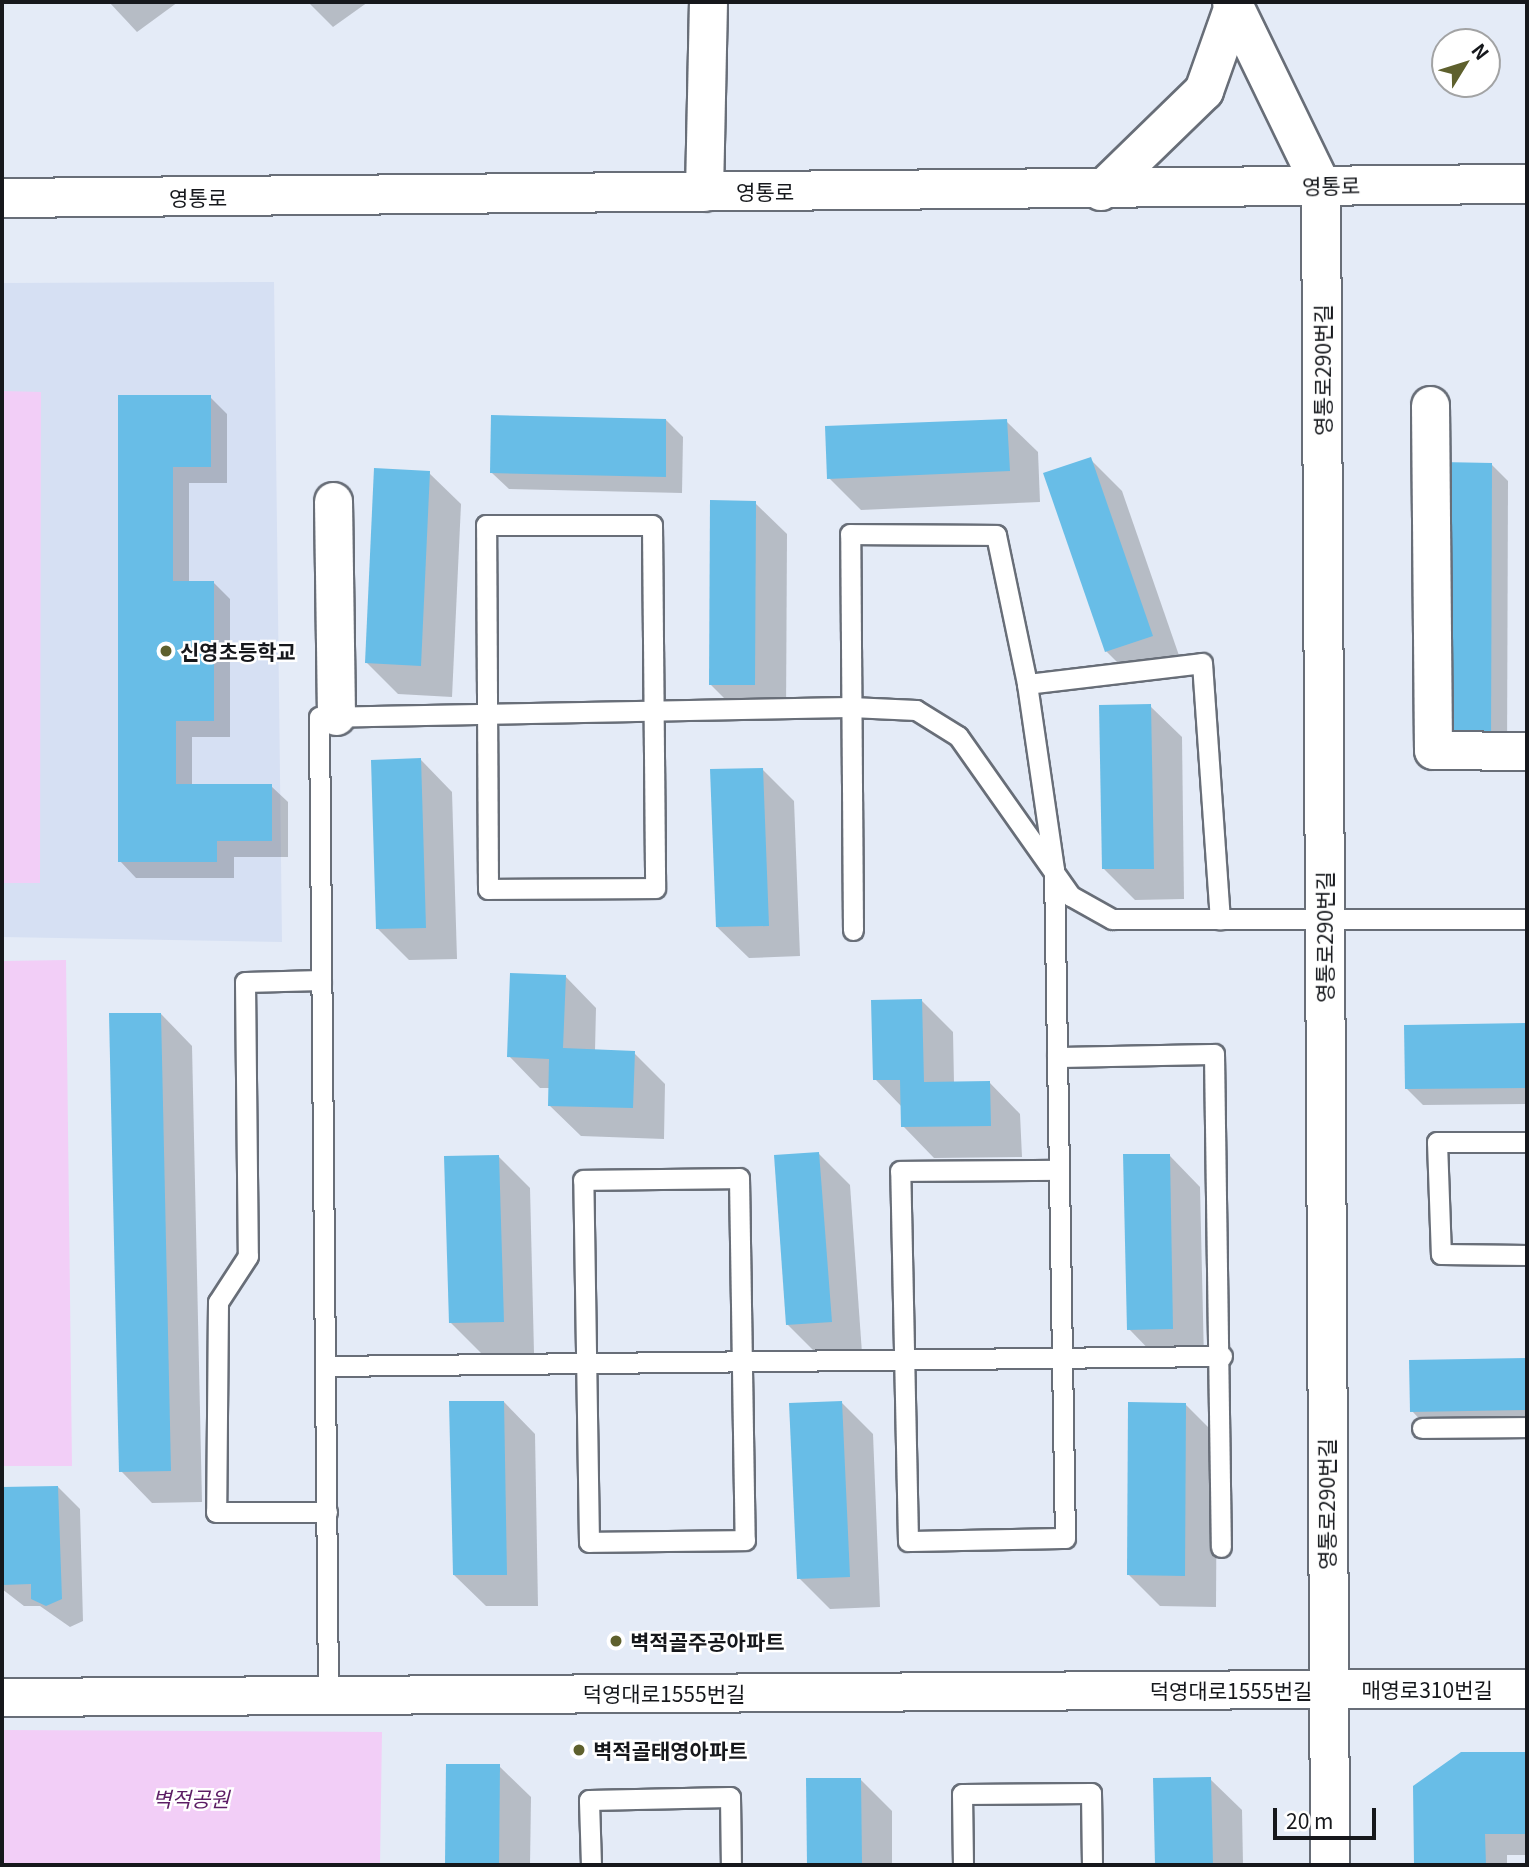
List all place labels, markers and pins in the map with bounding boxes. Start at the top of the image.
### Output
place label: 신영초등학교 [180,638,296,664]
marker: 신영초등학교 [158,643,174,659]
place label: 벽적골주공아파트 [630,1628,785,1654]
marker: 벽적골주공아파트 [608,1633,624,1649]
place label: 벽적골태영아파트 [593,1737,748,1763]
marker: 벽적골태영아파트 [571,1742,587,1758]

